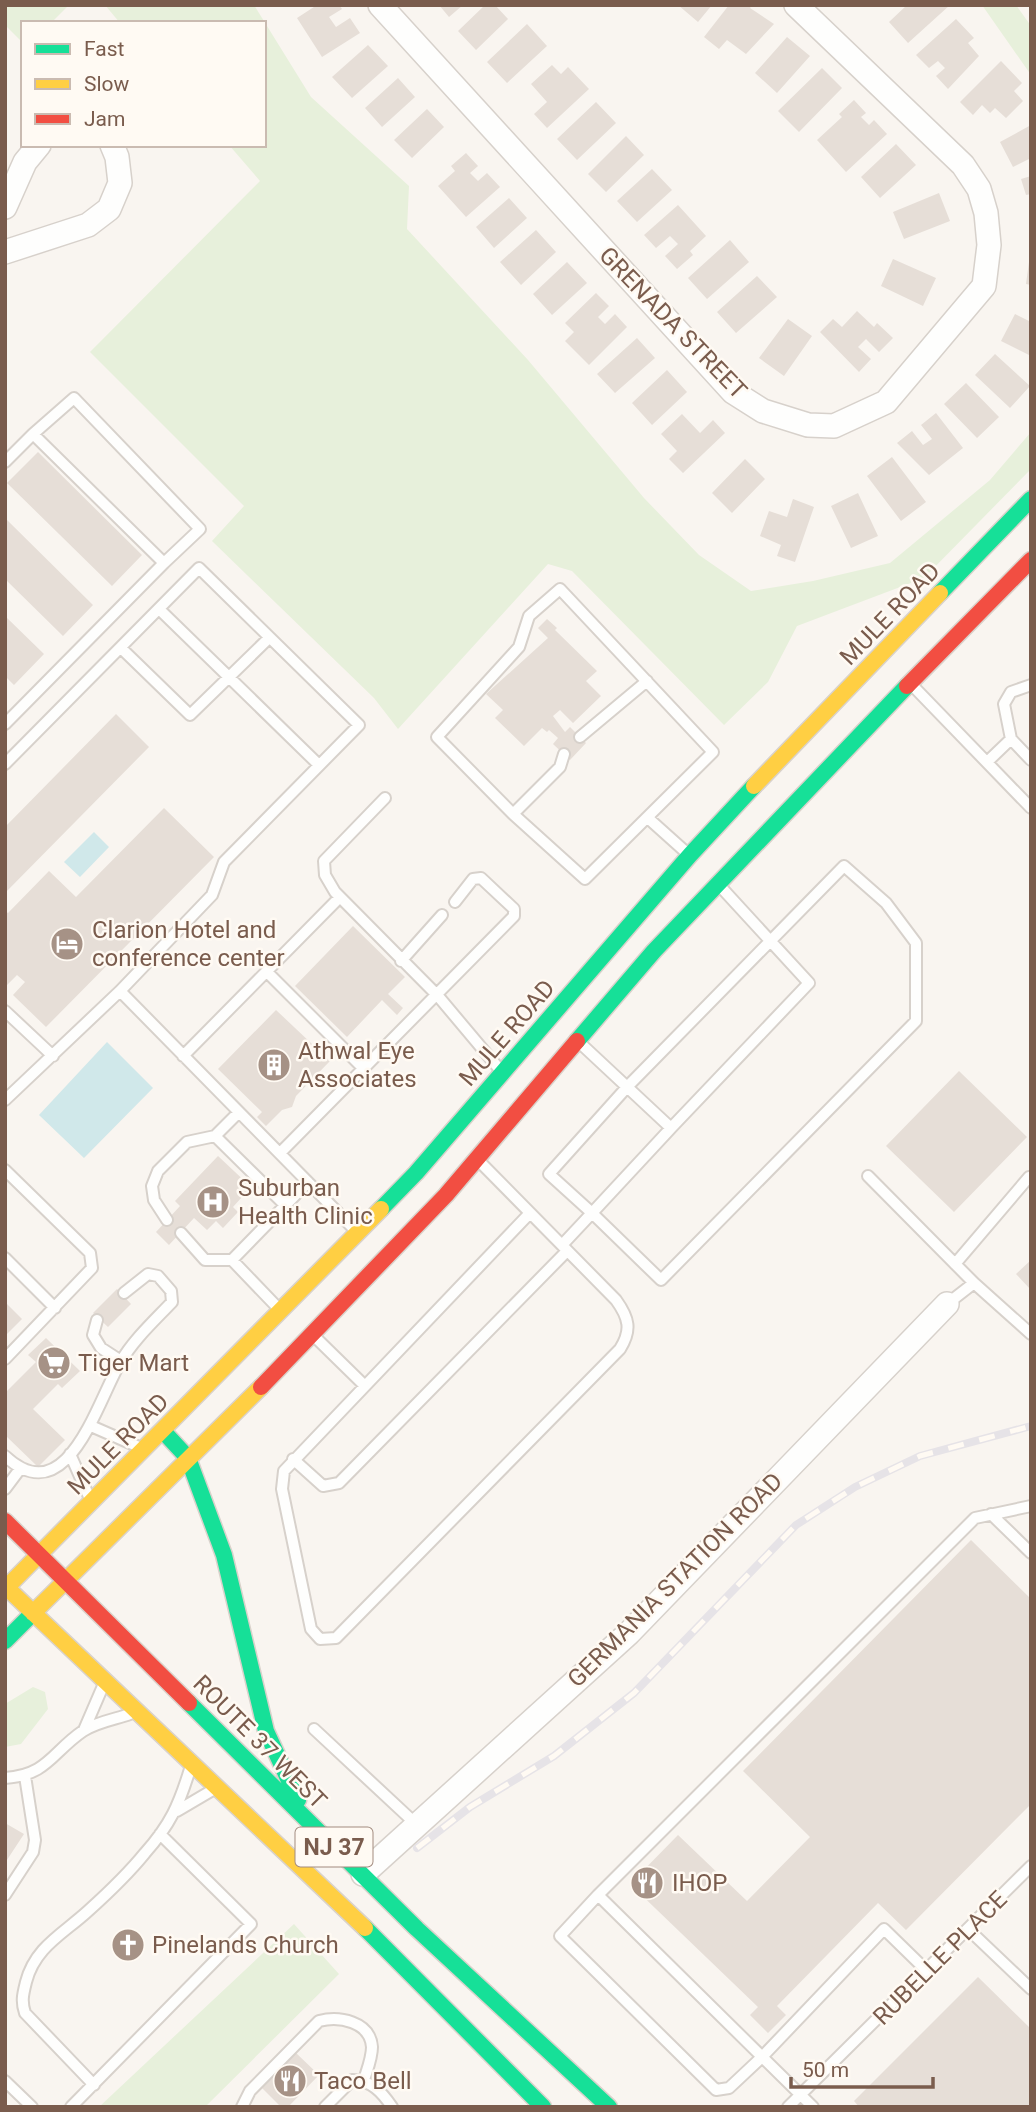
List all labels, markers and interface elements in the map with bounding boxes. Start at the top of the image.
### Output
legend [21,21,266,147]
text: Fast [84,37,125,61]
text: Slow [84,72,130,96]
text: Jam [84,107,125,131]
street label: GRENADA STREET [593,241,753,405]
street label: MULE ROAD [834,557,946,671]
place label: Clarion Hotel and conference center [92,916,285,972]
hotel icon: Clarion Hotel and conference center [48,925,86,963]
street label: MULE ROAD [453,974,561,1092]
place label: Athwal Eye Associates [298,1037,417,1093]
building icon: Athwal Eye Associates [255,1046,293,1084]
place label: Suburban Health Clinic [238,1174,373,1230]
hospital icon: Suburban Health Clinic [194,1183,232,1221]
supermarket icon: Tiger Mart [35,1344,73,1382]
place label: Tiger Mart [78,1349,189,1377]
street label: MULE ROAD [62,1388,174,1500]
street label: GERMANIA STATION ROAD [562,1467,788,1693]
street label: ROUTE 37 WEST [187,1669,333,1815]
road number: NJ 37 [296,1828,372,1866]
restaurant icon: IHOP [628,1864,666,1902]
place label: IHOP [672,1869,727,1897]
street label: RUBELLE PLACE [867,1885,1013,2031]
church icon: Pinelands Church [109,1926,147,1964]
place label: Pinelands Church [152,1931,339,1959]
scale bar [791,2046,933,2090]
text: 50 m [802,2058,849,2082]
restaurant icon: Taco Bell [271,2062,309,2100]
place label: Taco Bell [314,2067,412,2095]

